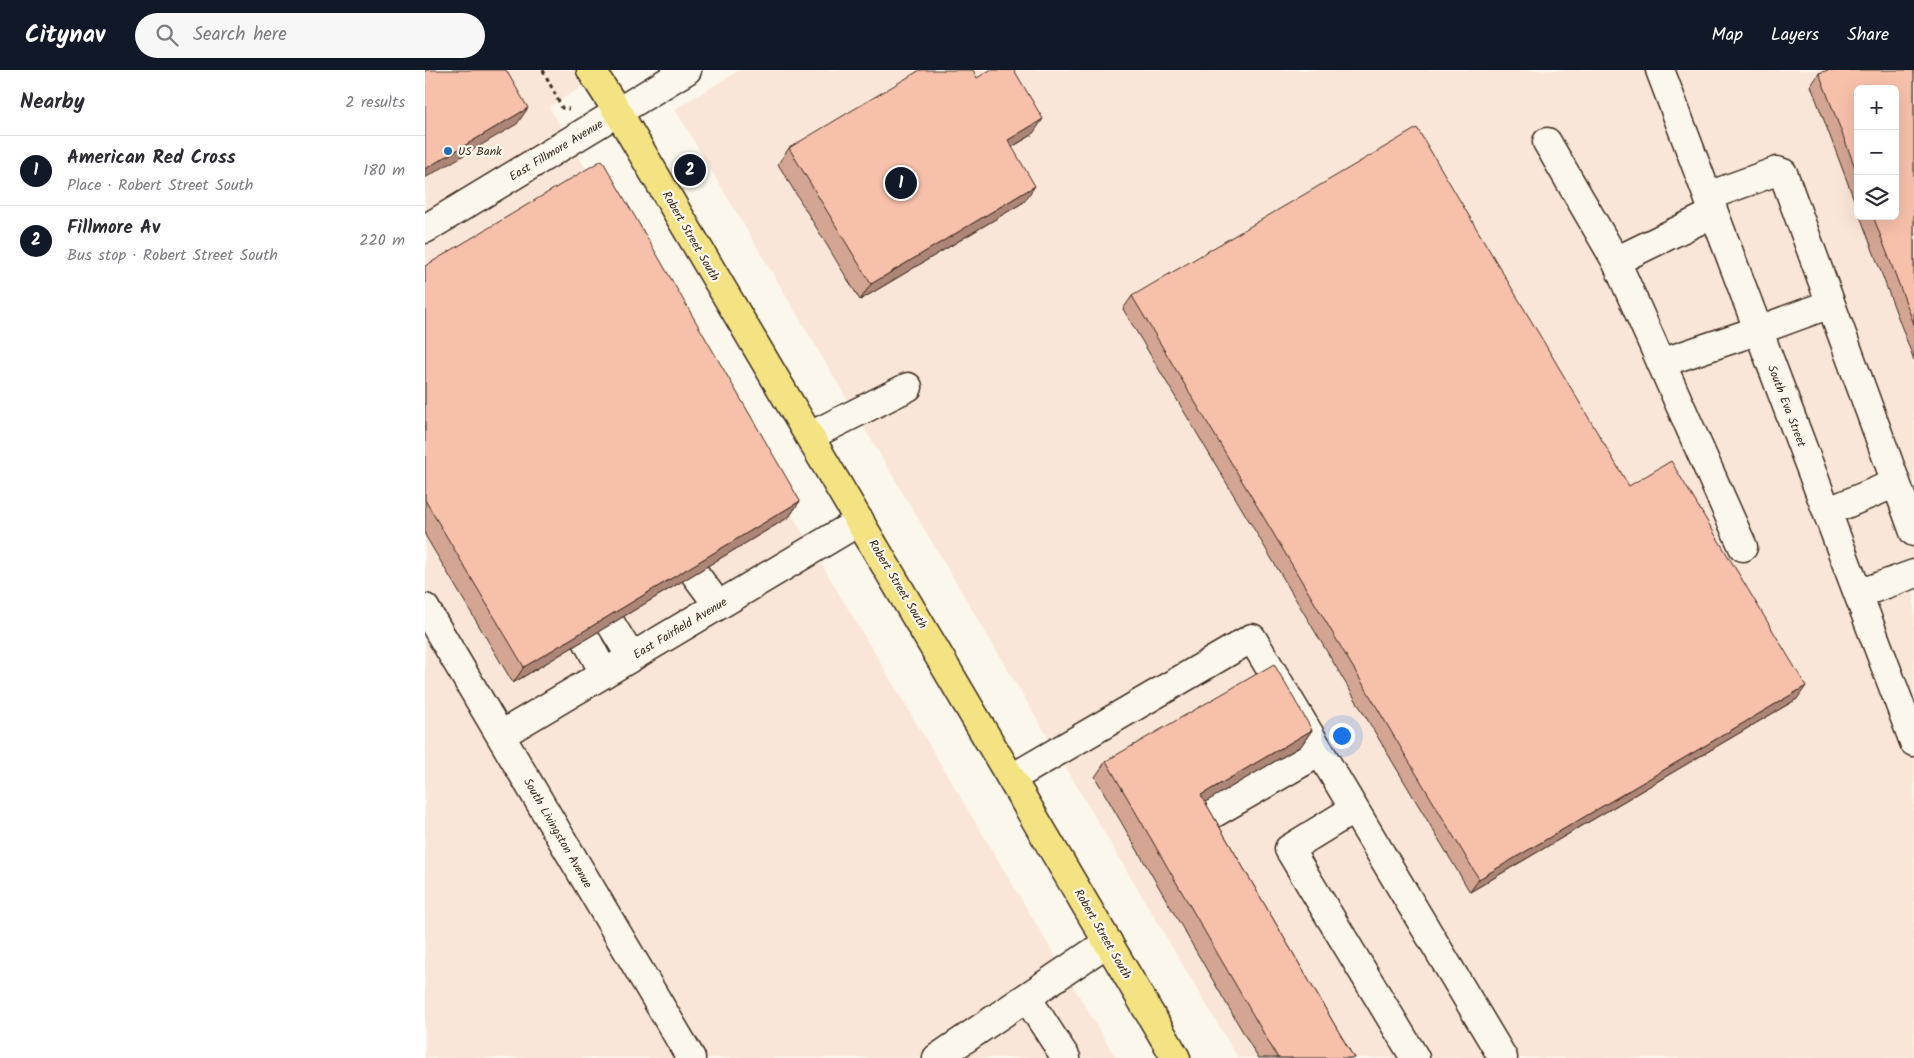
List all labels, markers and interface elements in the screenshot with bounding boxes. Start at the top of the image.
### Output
search box [135,13,485,58]
text: Citynav [25,16,105,55]
text: Search here [193,20,287,50]
icon: search [153,21,181,49]
text: Map [1712,21,1743,50]
text: Layers [1771,21,1819,50]
text: Share [1847,21,1889,50]
map controls [1854,85,1899,220]
button: + [1854,85,1899,130]
text: Nearby [20,86,85,119]
text: 2 results [345,90,405,115]
street label: East Fillmore Avenue [506,114,607,186]
button: − [1854,130,1899,175]
place label: US Bank [458,142,502,161]
text: American Red Cross [67,143,236,173]
marker: US Bank [442,145,454,157]
pin: 2 [674,151,706,189]
text: 1 [34,158,38,183]
text: 180 m [363,158,405,183]
pin: 1 [885,164,917,202]
text: Place · Robert Street South [67,173,253,198]
button: layers [1854,175,1899,220]
street label: Robert Street South [657,188,724,285]
text: Fillmore Av [67,213,160,243]
text: 2 [31,228,41,253]
text: 220 m [359,228,405,253]
text: Bus stop · Robert Street South [67,243,278,268]
street label: South Eva Street [1762,362,1811,450]
street label: Robert Street South [863,536,932,633]
street label: East Fairfield Avenue [630,592,731,664]
your location [1329,723,1355,749]
street label: South Livingston Avenue [518,775,597,892]
street label: Robert Street South [1069,886,1136,983]

